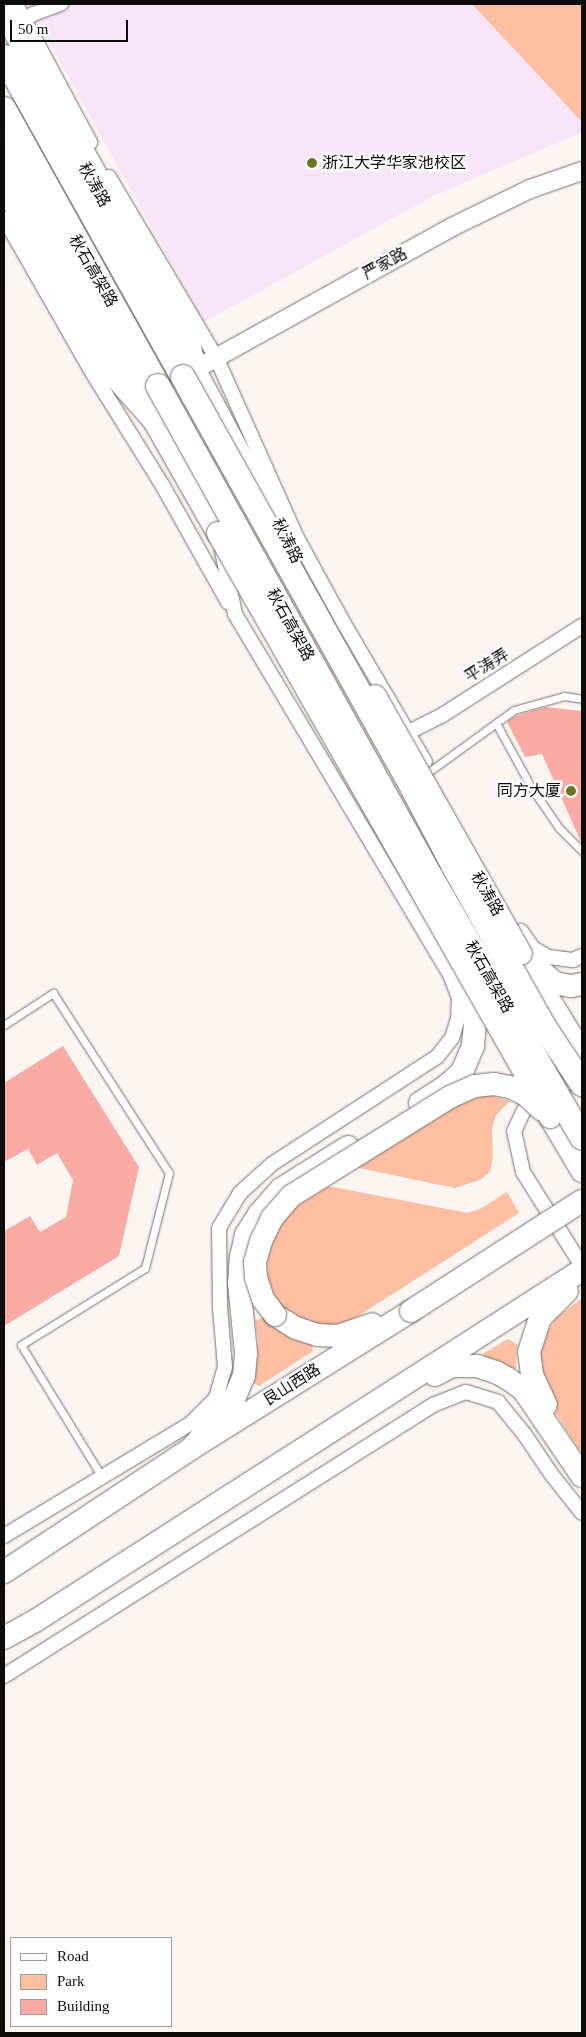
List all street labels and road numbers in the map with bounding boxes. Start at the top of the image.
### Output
street label: 秋涛路 [74,159,114,211]
street label: 秋石高架路 [65,232,121,310]
street label: 严家路 [359,244,411,284]
street label: 秋涛路 [268,515,306,567]
street label: 秋石高架路 [262,585,318,665]
street label: 平涛弄 [462,645,512,687]
street label: 秋涛路 [467,868,507,920]
street label: 秋石高架路 [461,938,517,1016]
street label: 艮山西路 [260,1360,324,1410]

